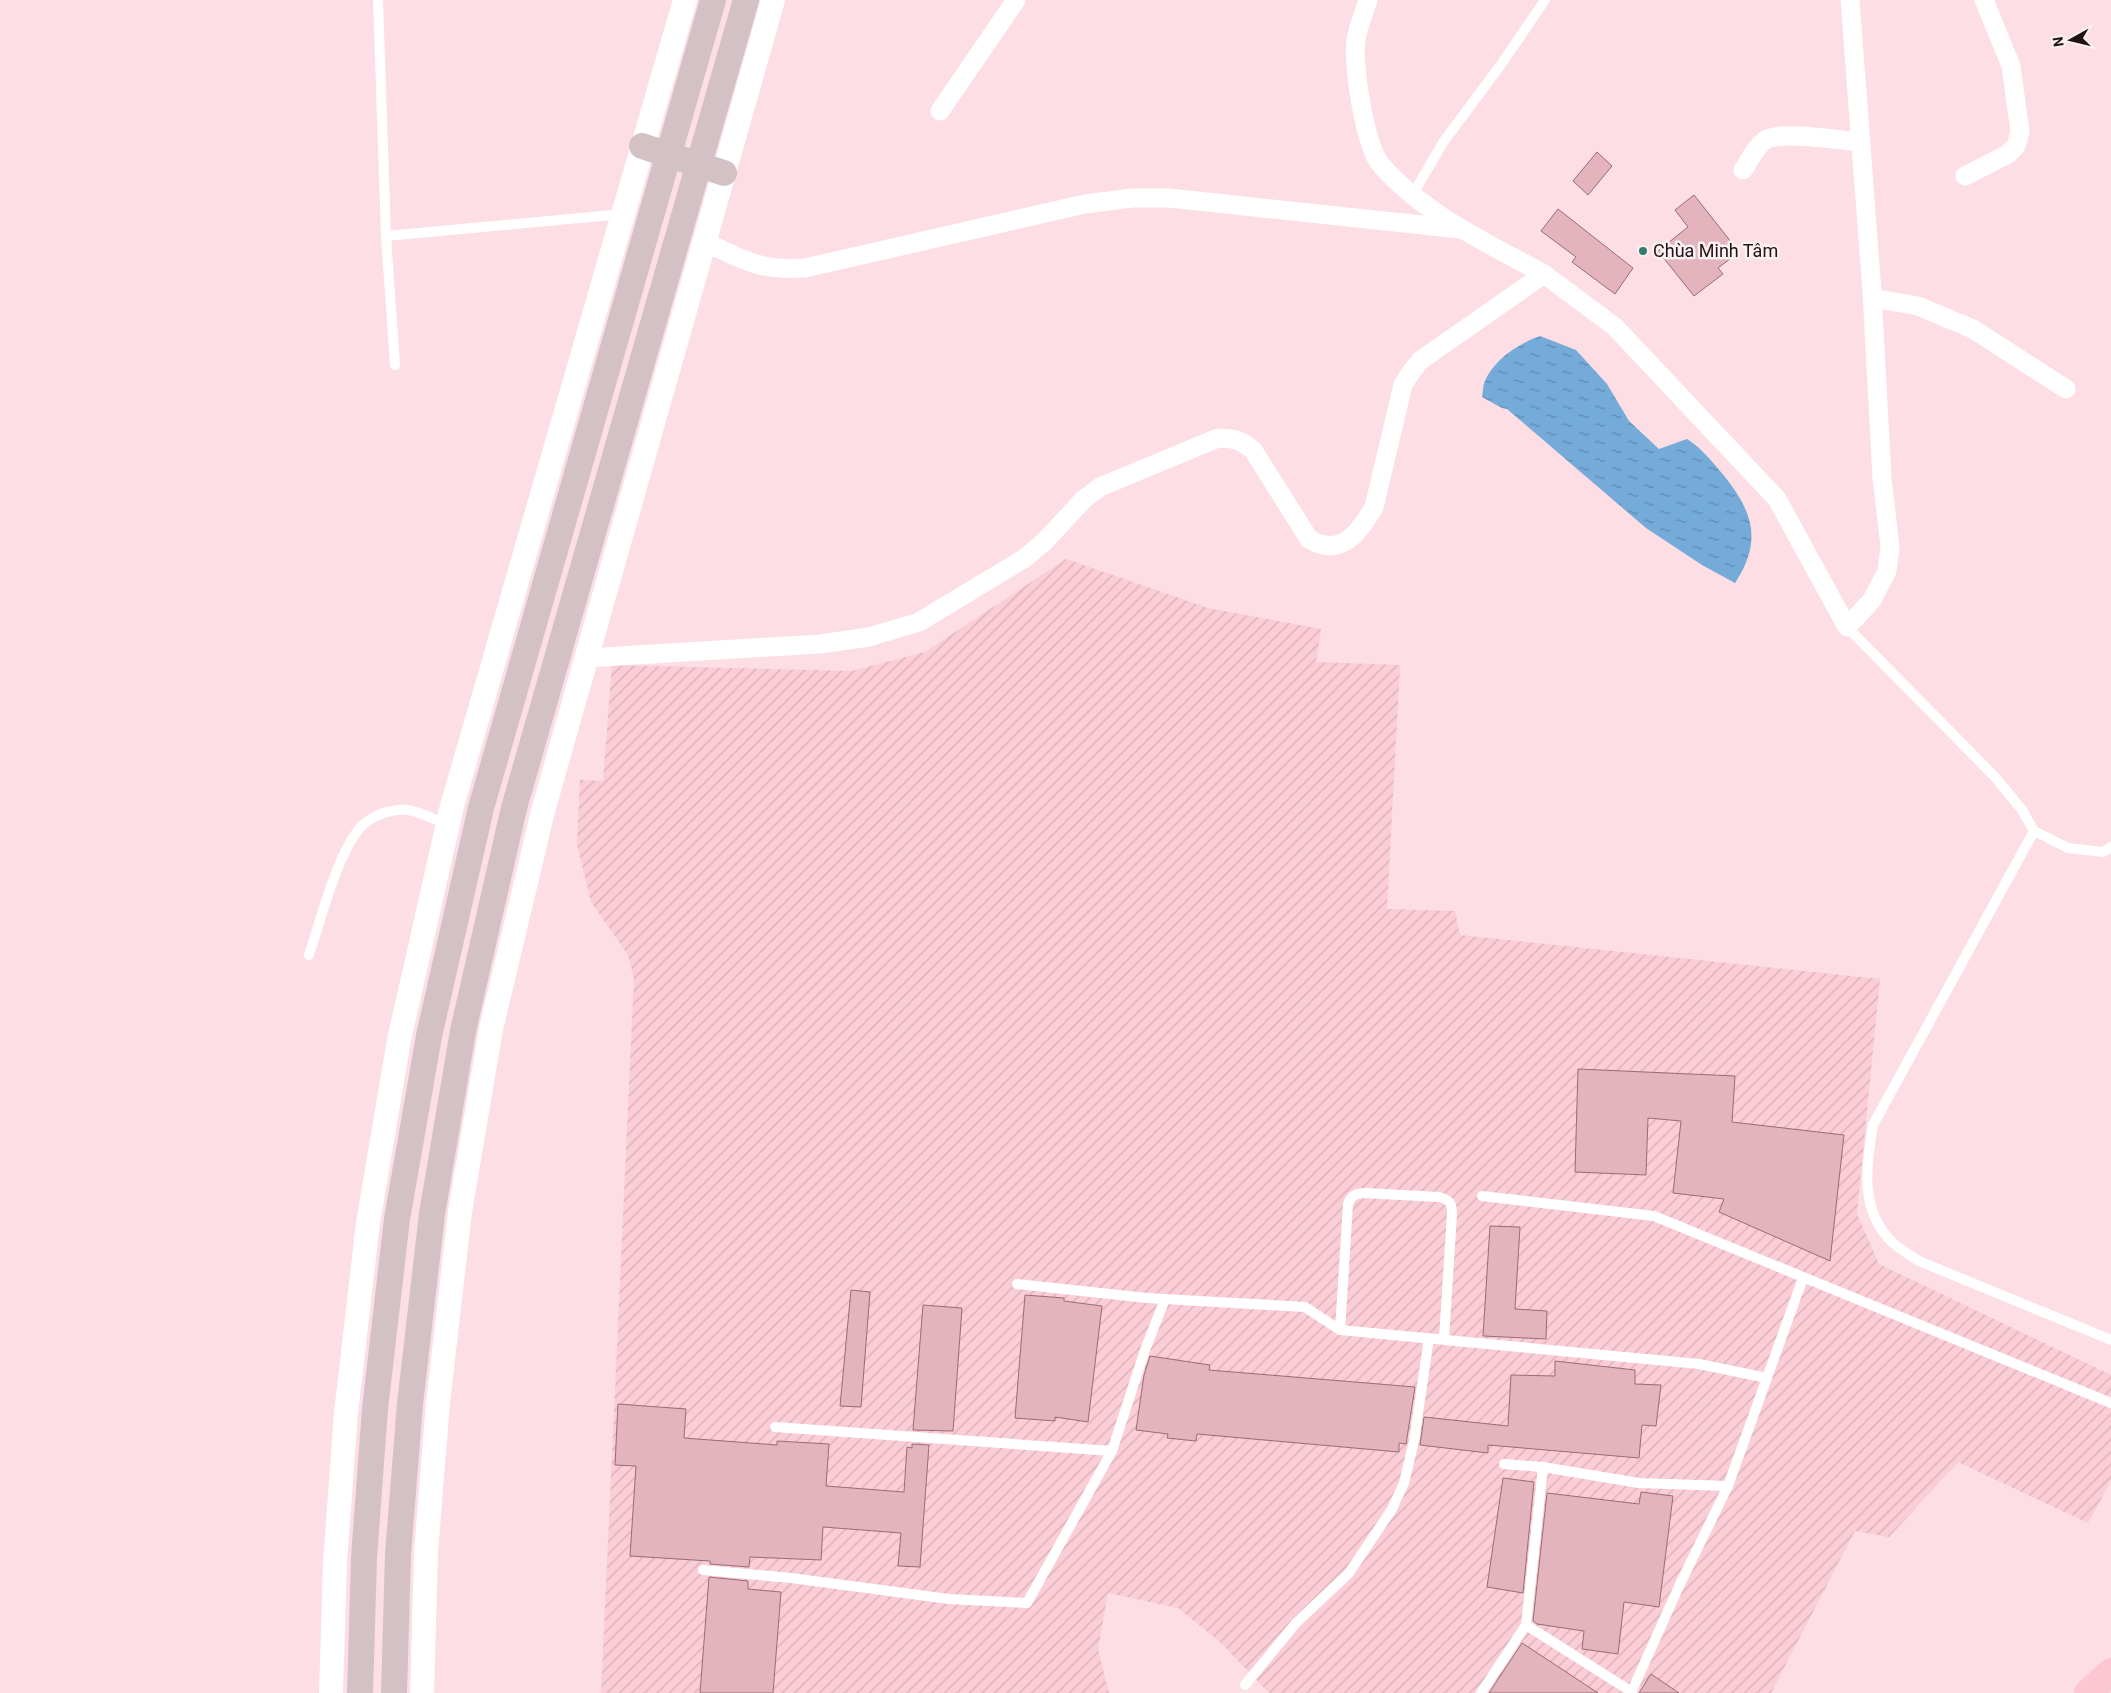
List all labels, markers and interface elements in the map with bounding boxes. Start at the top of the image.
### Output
north arrow [2046,15,2096,65]
text: N [2050,36,2067,48]
place label: Chùa Minh Tâm [1653,240,1778,261]
marker: Chùa Minh Tâm [1637,245,1649,257]

